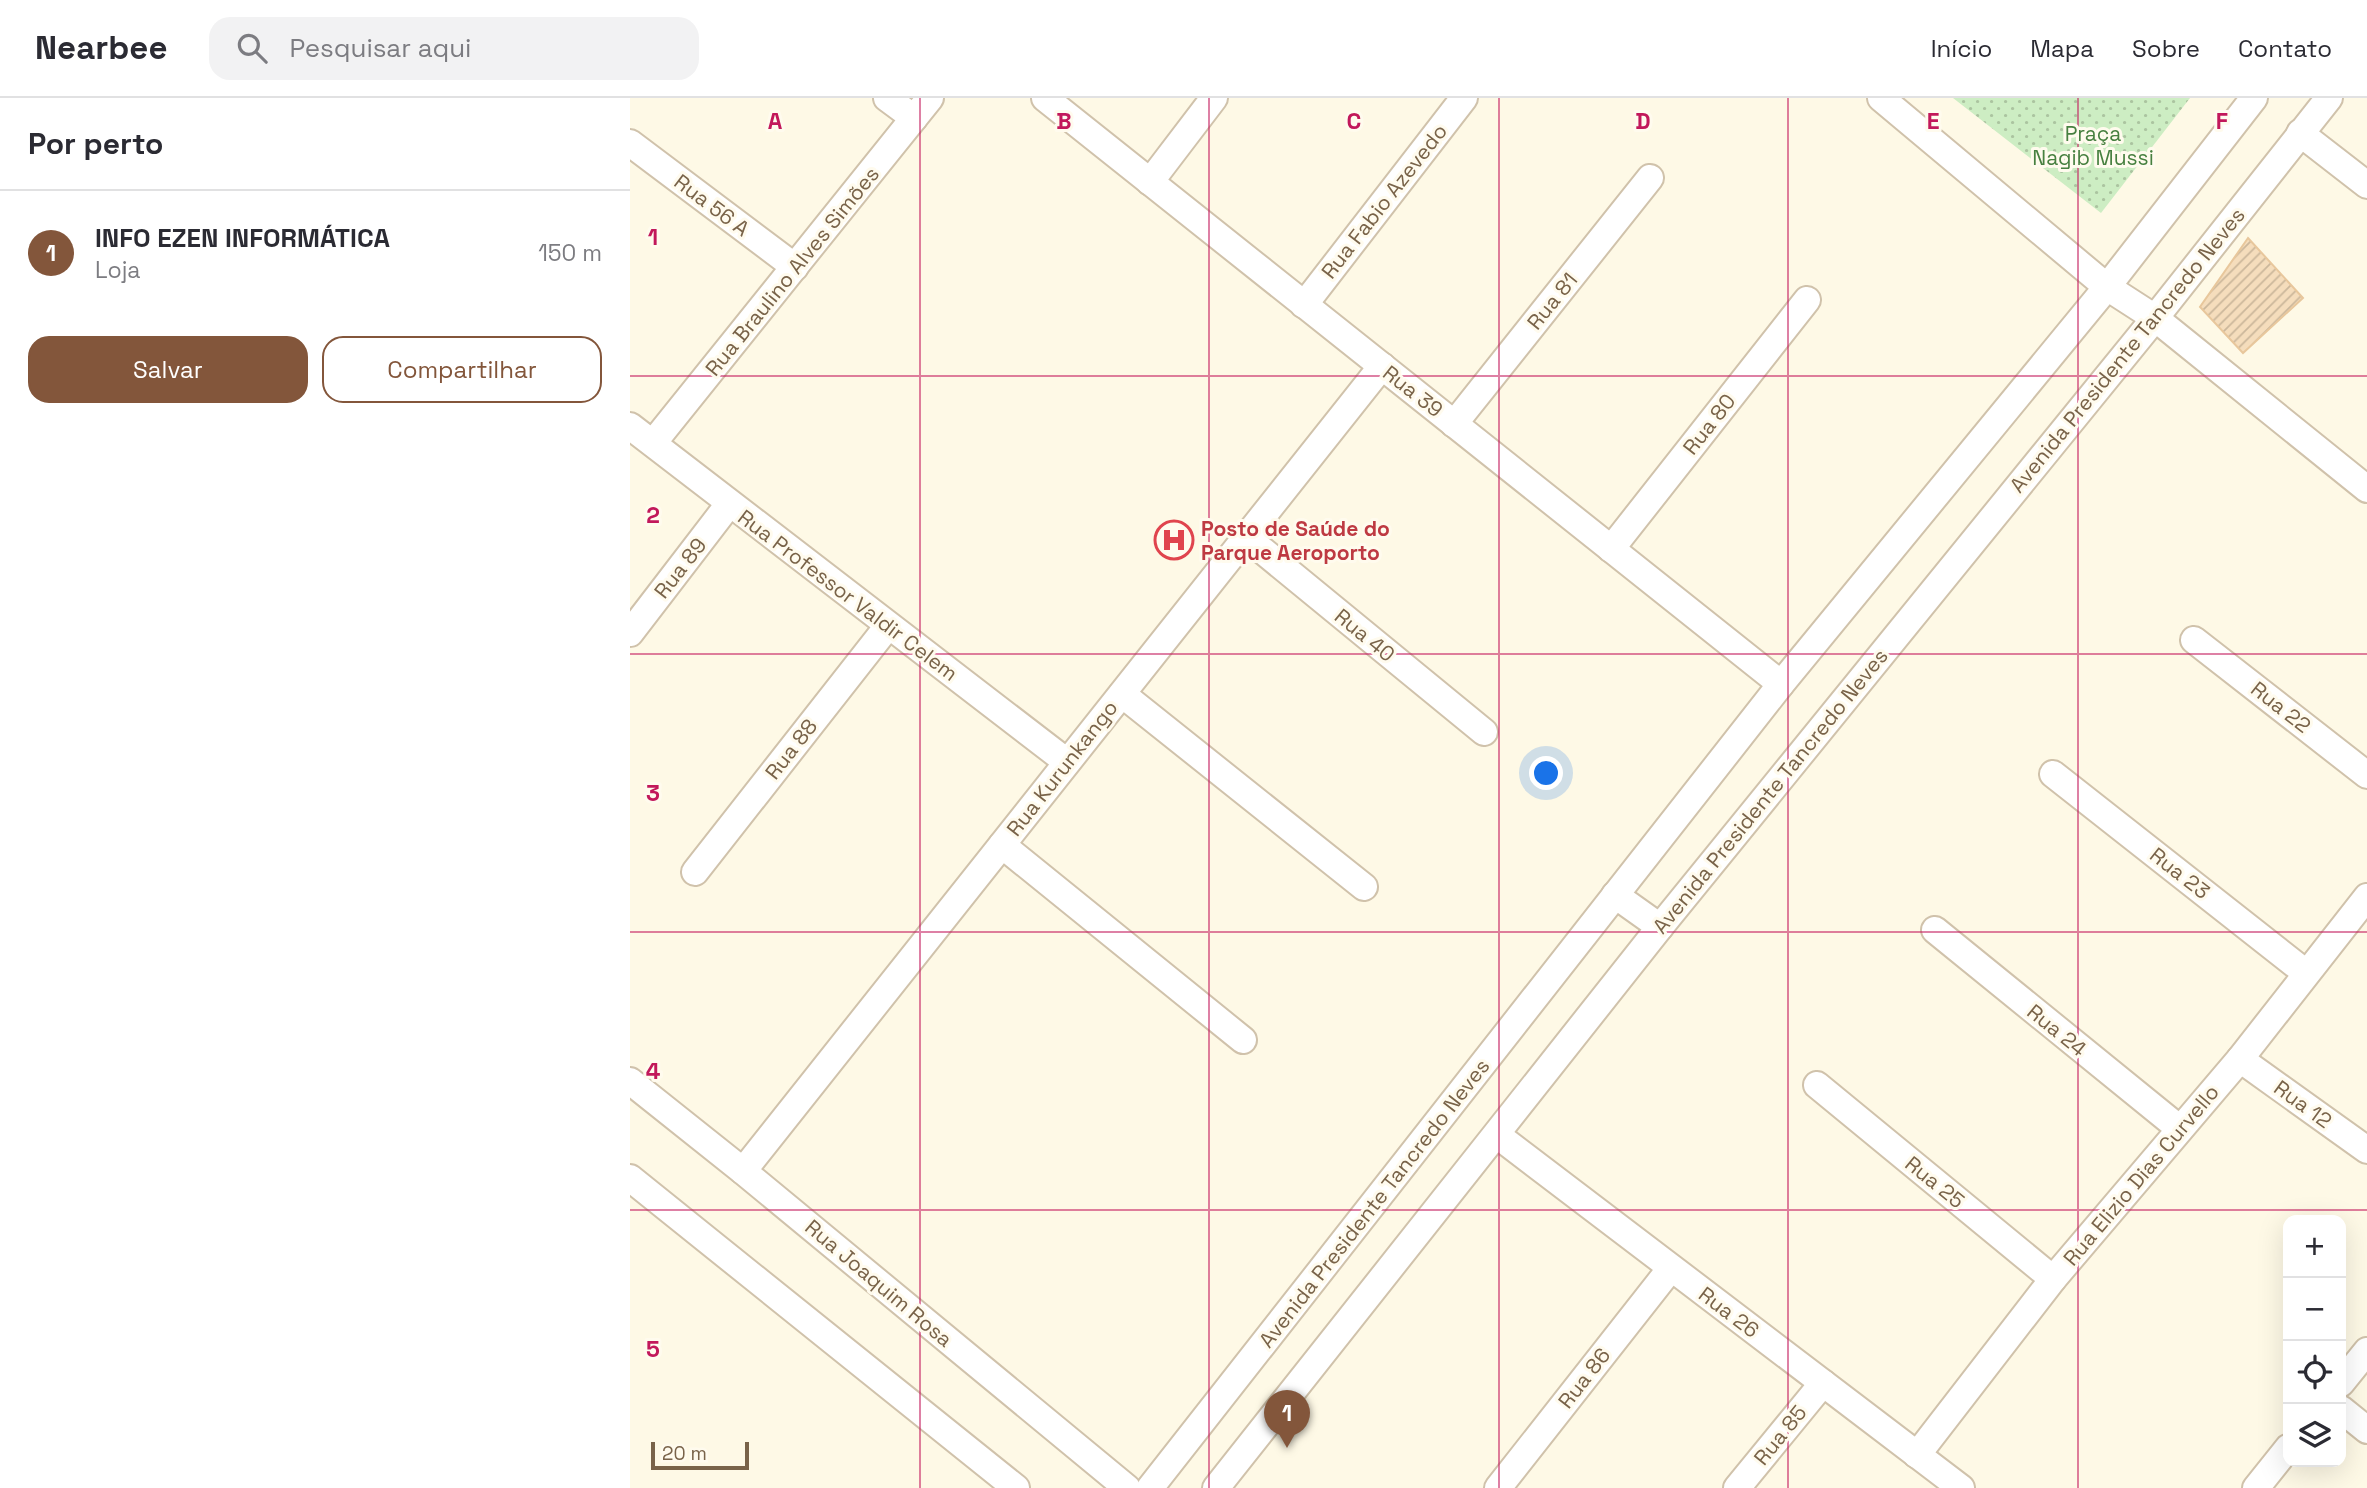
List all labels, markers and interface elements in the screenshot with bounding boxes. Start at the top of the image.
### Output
search box [209,17,699,80]
text: Nearbee [35,27,167,69]
icon: search [233,29,271,67]
text: Pesquisar aqui [289,31,471,65]
text: Início [1931,33,1992,64]
text: Mapa [2030,33,2094,64]
text: Sobre [2132,33,2200,64]
text: Contato [2238,33,2332,64]
text: A [768,106,783,136]
text: B [1056,106,1072,136]
text: C [1347,106,1361,136]
text: D [1635,106,1651,136]
text: E [1927,106,1939,136]
text: F [2216,106,2228,136]
street label: Rua Fabio Azevedo [1315,118,1453,284]
park label: Praça Nagib Mussi [2032,120,2154,171]
text: Por perto [28,124,163,163]
street label: Rua Braulino Alves Simões [699,161,885,381]
street label: Rua 56 A [669,168,755,242]
street label: Avenida Presidente Tancredo Neves [2003,202,2251,498]
text: INFO EZEN INFORMÁTICA [95,221,390,255]
text: 1 [648,222,658,252]
text: 1 [46,238,56,268]
text: 150 m [538,238,602,268]
text: Loja [95,255,141,285]
street label: Rua 81 [1521,267,1583,335]
button: Salvar [28,336,308,403]
button: Compartilhar [322,336,602,403]
street label: Rua 39 [1377,359,1449,423]
street label: Rua 80 [1677,388,1741,460]
text: 2 [646,500,660,530]
street label: Rua Professor Valdir Celem [733,503,963,687]
place label: Posto de Saúde do Parque Aeroporto [1201,515,1390,566]
hospital icon: Posto de Saúde do Parque Aeroporto [1153,519,1195,561]
street label: Rua 89 [648,532,712,604]
street label: Rua 40 [1329,602,1401,668]
street label: Avenida Presidente Tancredo Neves [1646,643,1894,939]
street label: Rua 22 [2246,675,2316,739]
street label: Rua Kurunkango [1001,695,1123,841]
street label: Rua 88 [759,713,823,785]
your location [1529,756,1563,790]
text: 3 [646,778,660,808]
street label: Rua 23 [2145,841,2215,905]
street label: Rua 24 [2022,998,2092,1062]
street label: Avenida Presidente Tancredo Neves [1253,1053,1495,1353]
text: 4 [646,1056,661,1086]
street label: Rua 12 [2269,1074,2337,1134]
street label: Rua Elizio Dias Curvello [2057,1079,2225,1271]
street label: Rua 25 [1900,1150,1970,1214]
street label: Rua Joaquim Rosa [800,1213,958,1353]
map controls [2283,1215,2346,1467]
button: + [2283,1215,2346,1278]
button: − [2283,1278,2346,1341]
street label: Rua 26 [1693,1280,1765,1344]
text: 5 [646,1334,660,1364]
button: locate [2283,1341,2346,1404]
street label: Rua 86 [1552,1342,1616,1414]
pin: 1 [1264,1390,1310,1448]
street label: Rua 85 [1748,1400,1812,1470]
button: layers [2283,1404,2346,1467]
scale bar [651,1439,749,1471]
text: 20 m [662,1441,707,1466]

